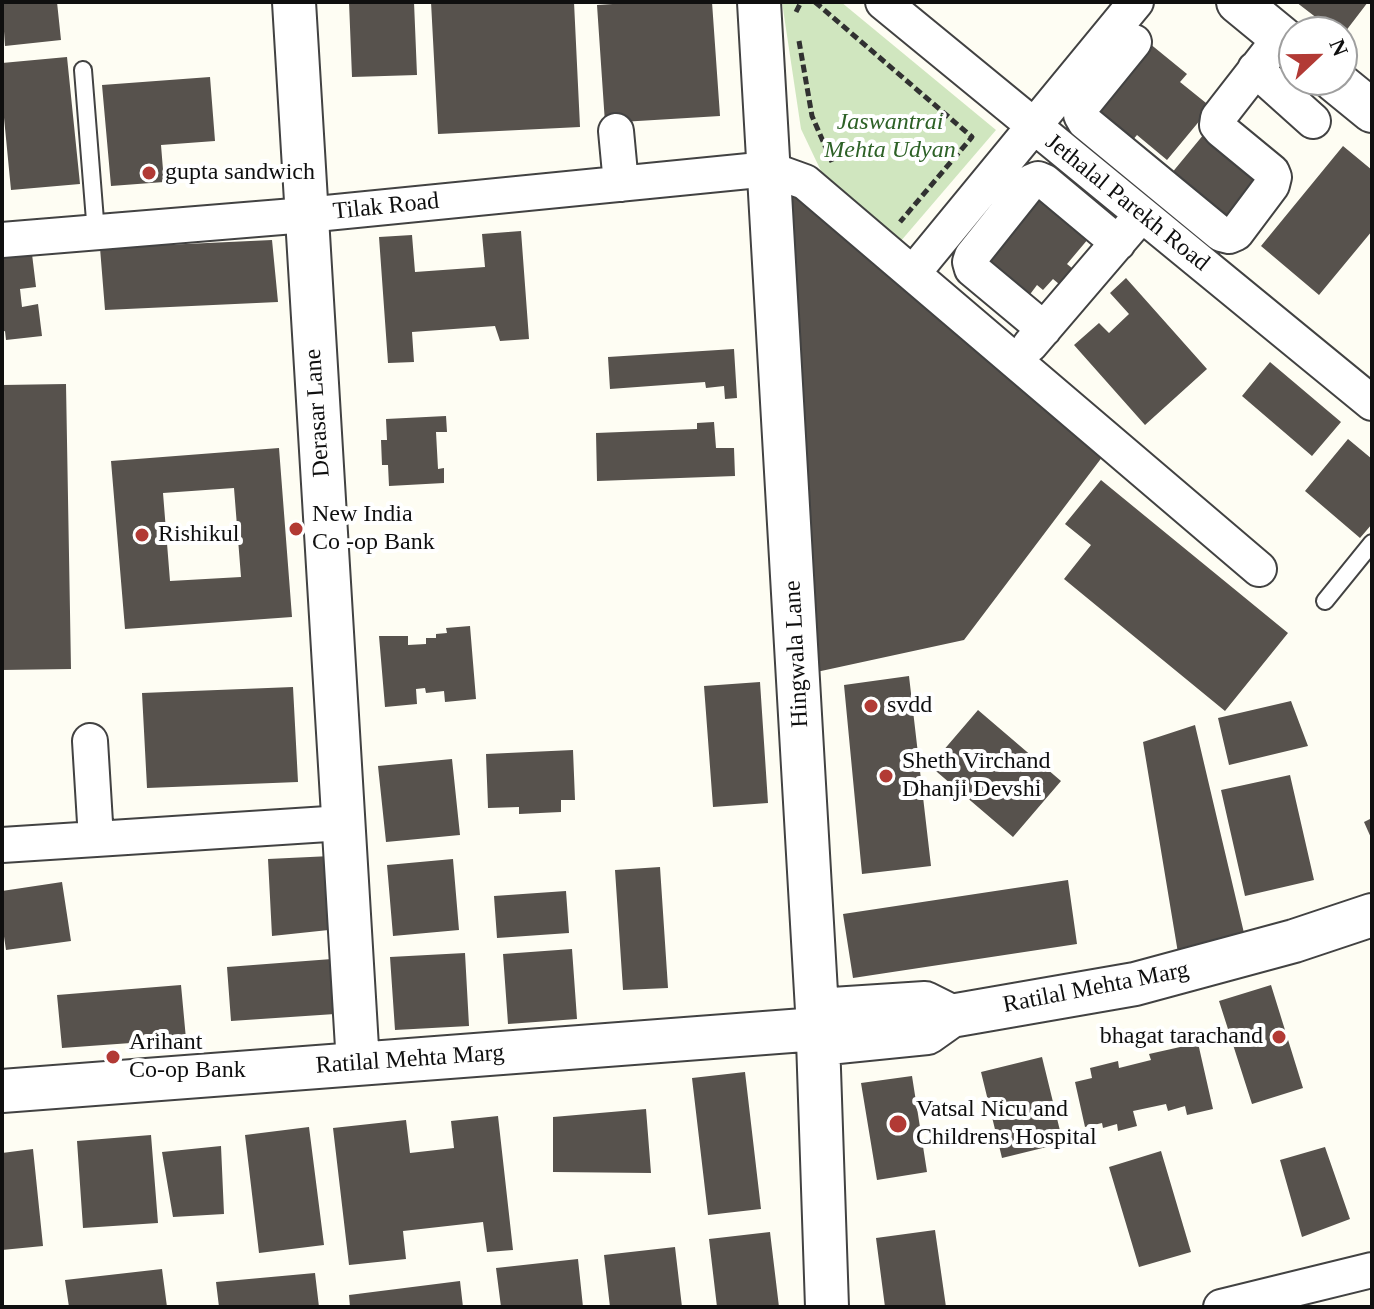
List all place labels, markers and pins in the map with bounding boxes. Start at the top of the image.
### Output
place label: gupta sandwich [165,159,315,187]
marker: gupta sandwich [140,164,158,182]
place label: New India Co -op Bank [312,501,435,557]
marker: New India Co -op Bank [287,520,305,538]
place label: Rishikul [158,521,239,549]
marker: Rishikul [133,526,151,544]
place label: svdd [887,692,932,720]
marker: svdd [862,697,880,715]
place label: Sheth Virchand Dhanji Devshi [902,748,1051,804]
marker: Sheth Virchand Dhanji Devshi [877,767,895,785]
place label: bhagat tarachand [1100,1023,1263,1051]
marker: bhagat tarachand [1270,1028,1288,1046]
place label: Arihant Co-op Bank [129,1029,246,1085]
marker: Arihant Co-op Bank [104,1048,122,1066]
place label: Vatsal Nicu and Childrens Hospital [916,1096,1097,1152]
marker: Vatsal Nicu and Childrens Hospital [887,1113,909,1135]

